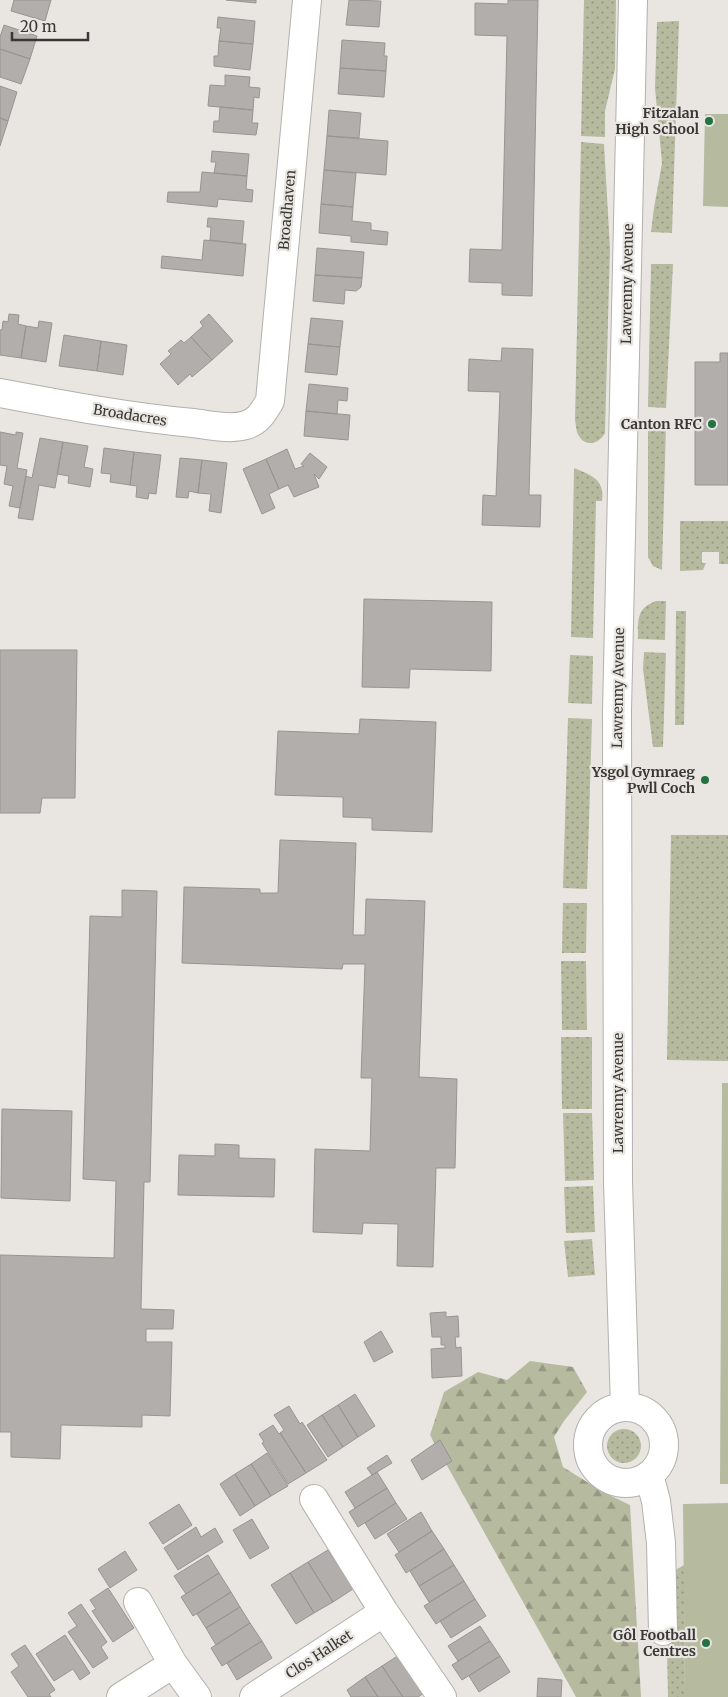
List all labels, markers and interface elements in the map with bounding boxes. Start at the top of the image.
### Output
scale bar [12,10,89,42]
text: 20 m [20,17,57,36]
place label: Fitzalan High School [615,104,699,138]
marker: Fitzalan High School [703,115,715,127]
street label: Broadhaven [275,169,299,251]
street label: Lawrenny Avenue [617,224,637,344]
street label: Broadacres [92,400,168,430]
place label: Canton RFC [621,415,702,433]
marker: Canton RFC [706,418,718,430]
street label: Lawrenny Avenue [608,628,628,748]
place label: Ysgol Gymraeg Pwll Coch [591,763,696,797]
marker: Ysgol Gymraeg Pwll Coch [699,774,711,786]
street label: Lawrenny Avenue [609,1033,627,1153]
street label: Clos Halket [282,1625,356,1682]
place label: Gôl Football Centres [613,1626,696,1660]
marker: Gôl Football Centres [700,1637,712,1649]

